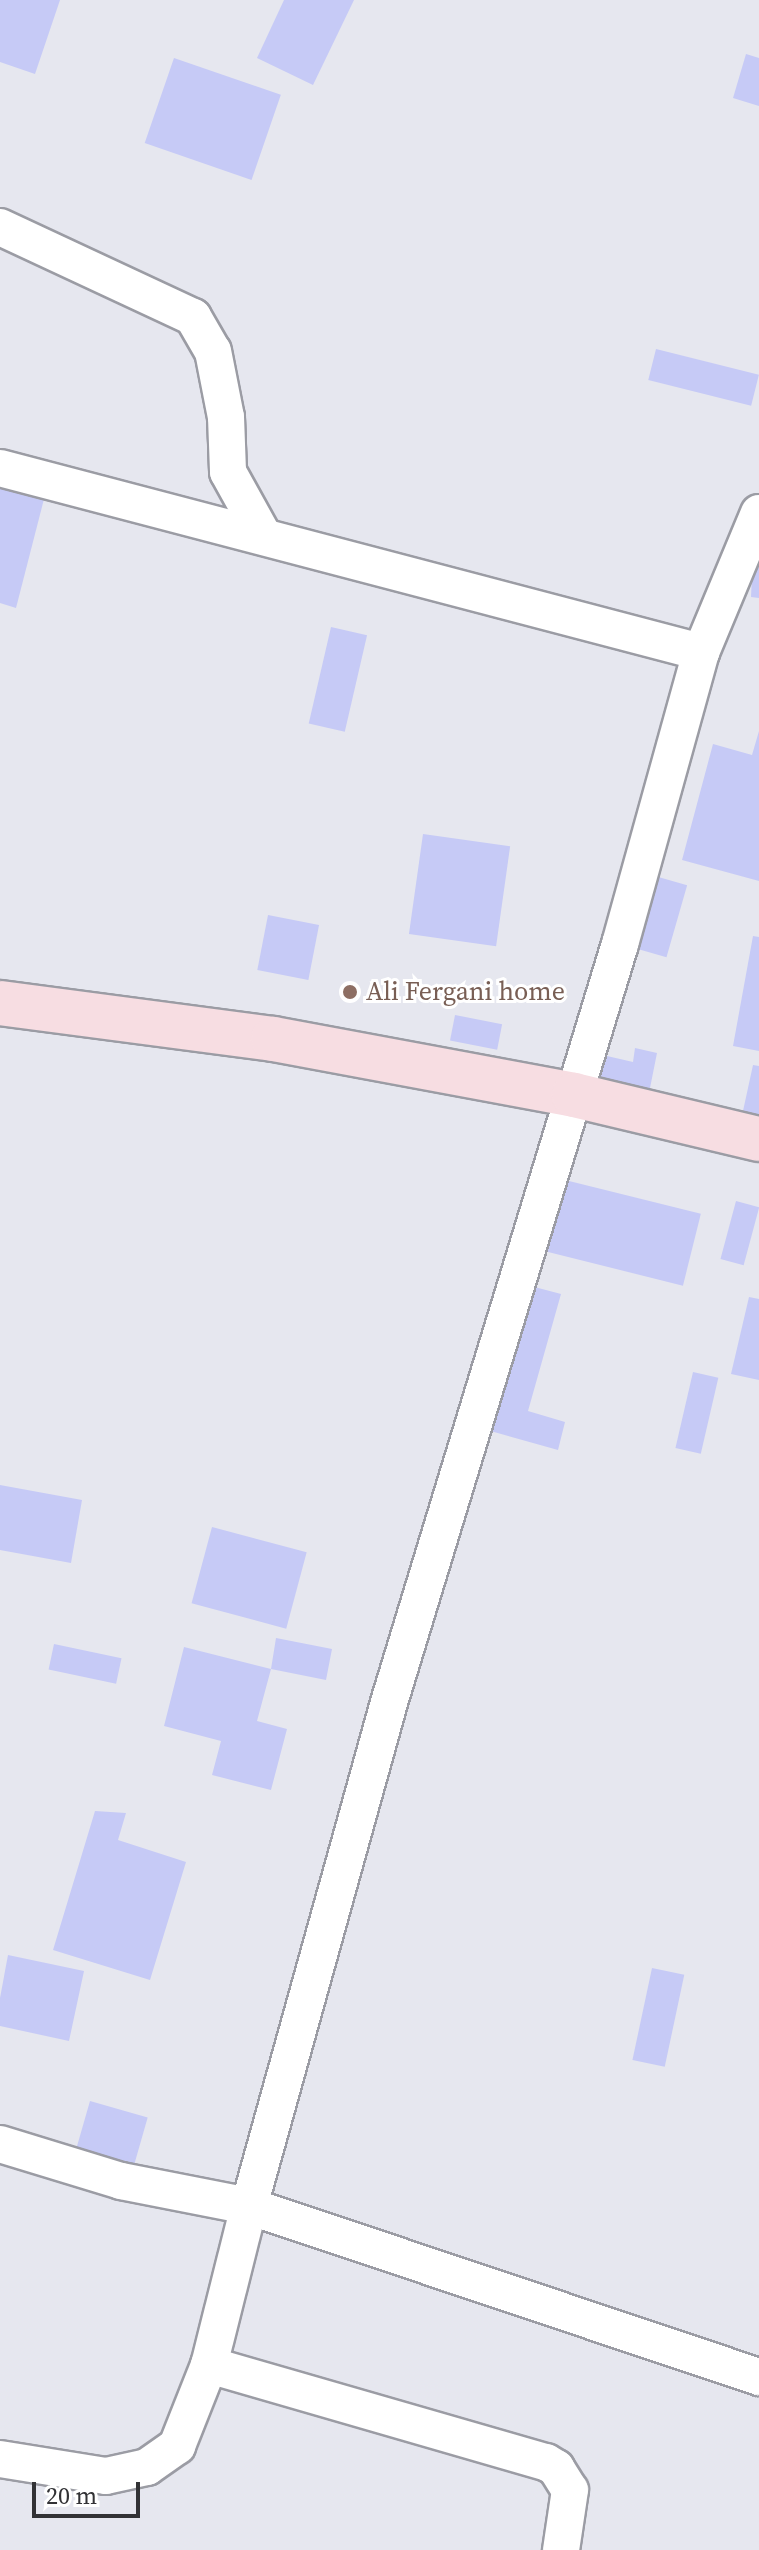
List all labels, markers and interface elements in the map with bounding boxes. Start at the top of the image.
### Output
place label: Ali Fergani home [366,976,565,1008]
marker: Ali Fergani home [341,983,359,1001]
scale bar [36,2466,144,2516]
text: 20 m [46,2479,97,2512]

